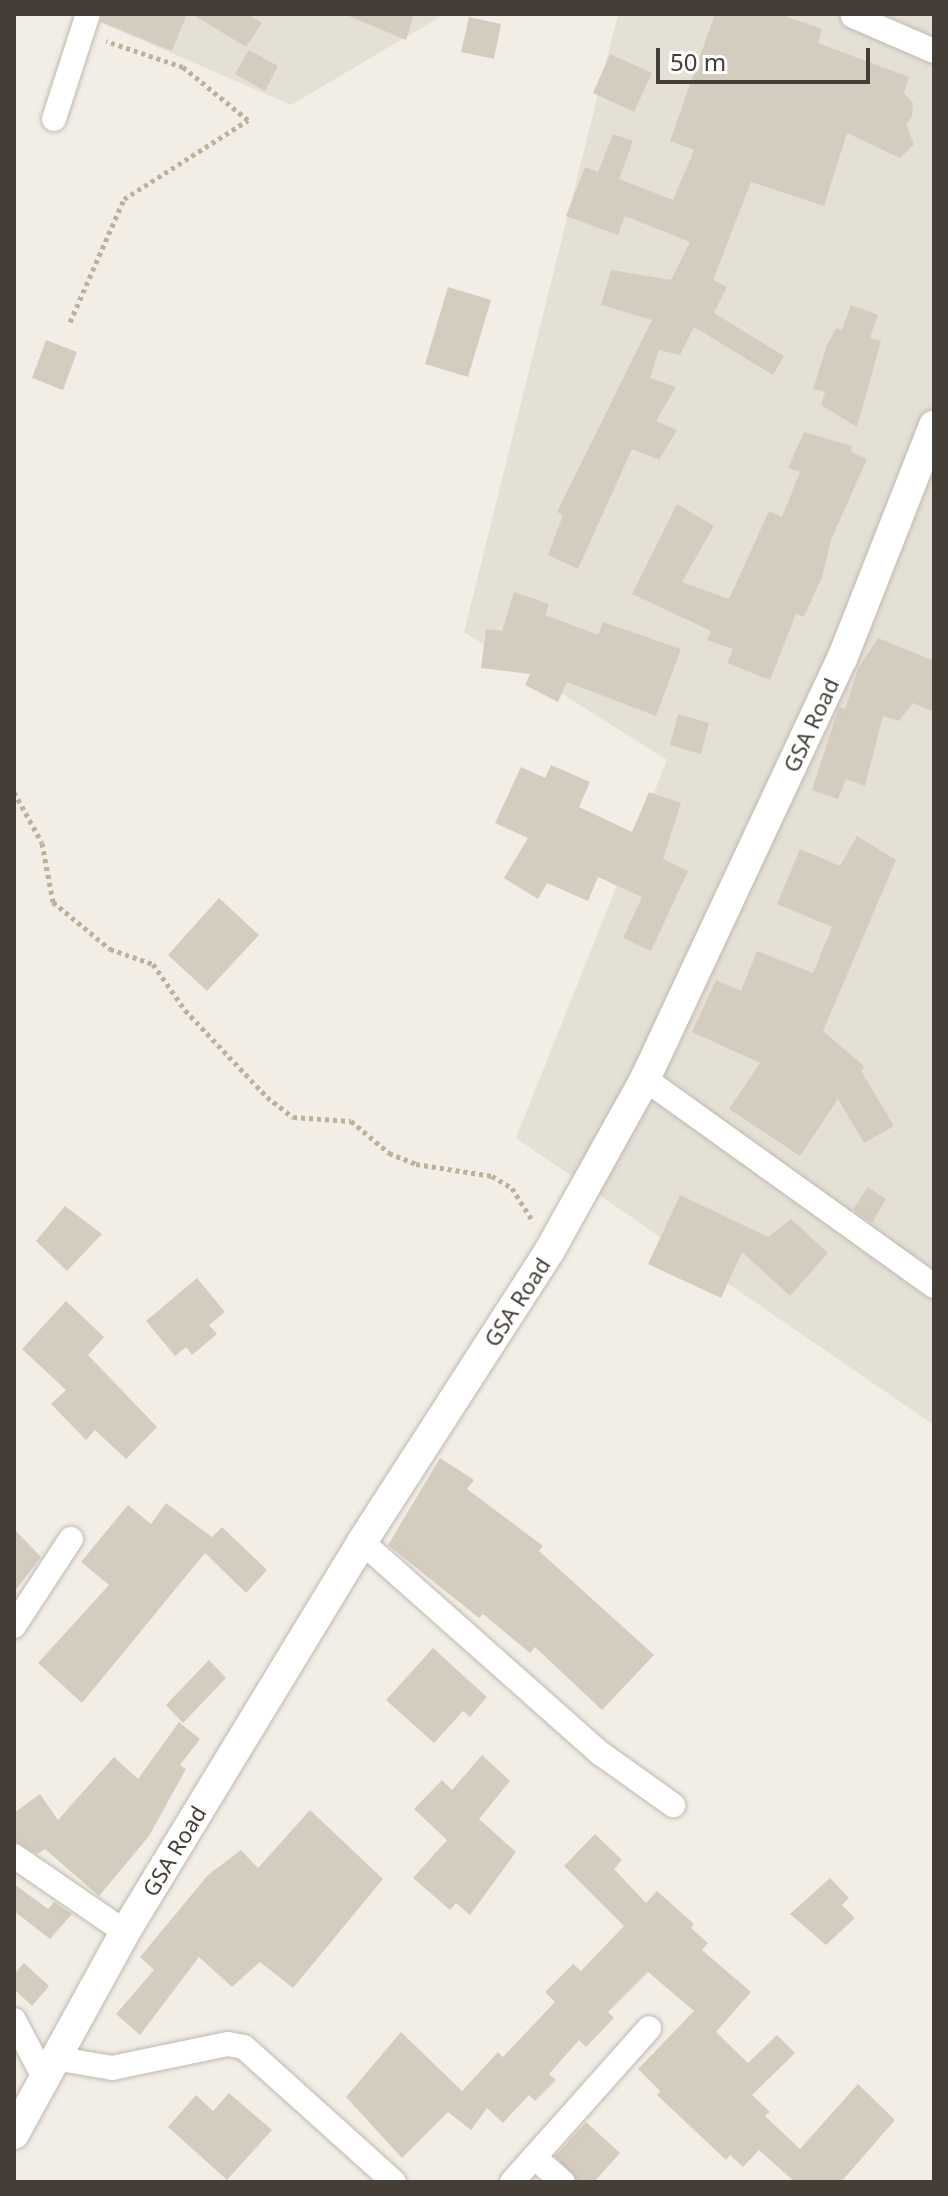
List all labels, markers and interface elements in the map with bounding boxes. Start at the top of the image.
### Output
scale bar [660,32,874,82]
text: 50 m [670,45,726,78]
street label: GSA Road [778,674,844,776]
street label: GSA Road [478,1253,556,1351]
street label: GSA Road [137,1801,211,1901]

